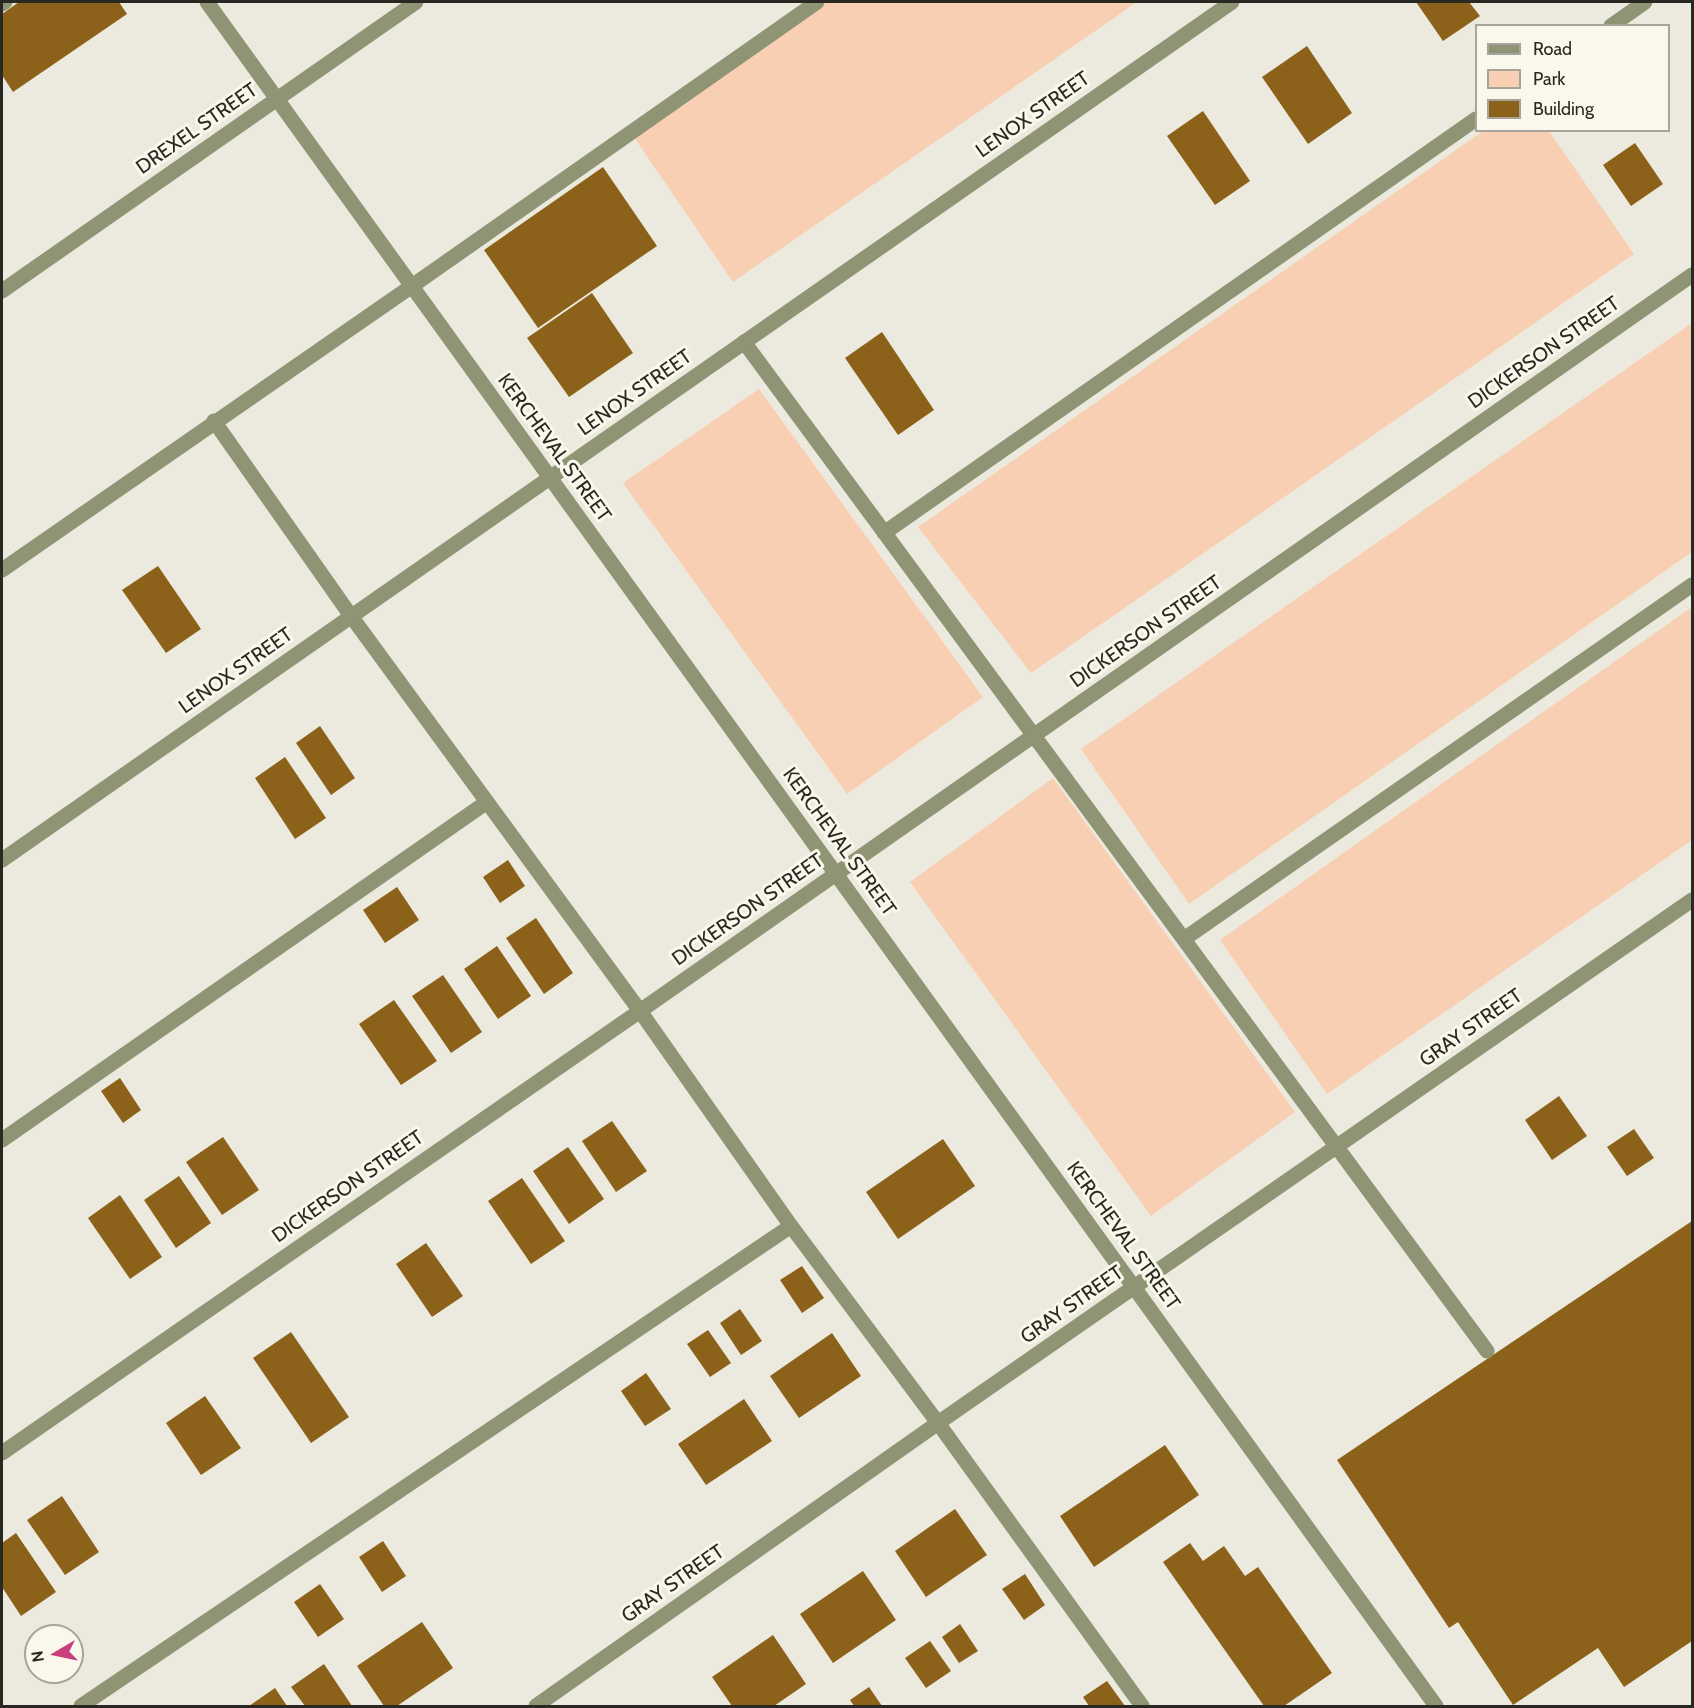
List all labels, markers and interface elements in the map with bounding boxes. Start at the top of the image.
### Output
legend [1475,24,1670,132]
text: Road [1533,38,1572,60]
street label: LENOX STREET [971,67,1095,163]
text: Park [1533,68,1565,90]
street label: DREXEL STREET [132,78,262,180]
text: Building [1533,98,1594,120]
street label: DICKERSON STREET [1464,292,1624,414]
street label: LENOX STREET [573,345,697,441]
street label: KERCHEVAL STREET [492,369,616,527]
street label: DICKERSON STREET [1066,571,1226,693]
street label: LENOX STREET [174,623,298,719]
street label: KERCHEVAL STREET [777,763,901,921]
street label: DICKERSON STREET [668,849,828,971]
street label: GRAY STREET [1415,984,1527,1072]
street label: DICKERSON STREET [268,1126,428,1248]
street label: KERCHEVAL STREET [1061,1157,1185,1315]
street label: GRAY STREET [1016,1261,1128,1349]
street label: GRAY STREET [617,1540,729,1628]
north arrow [24,1624,84,1684]
text: N [27,1650,48,1664]

